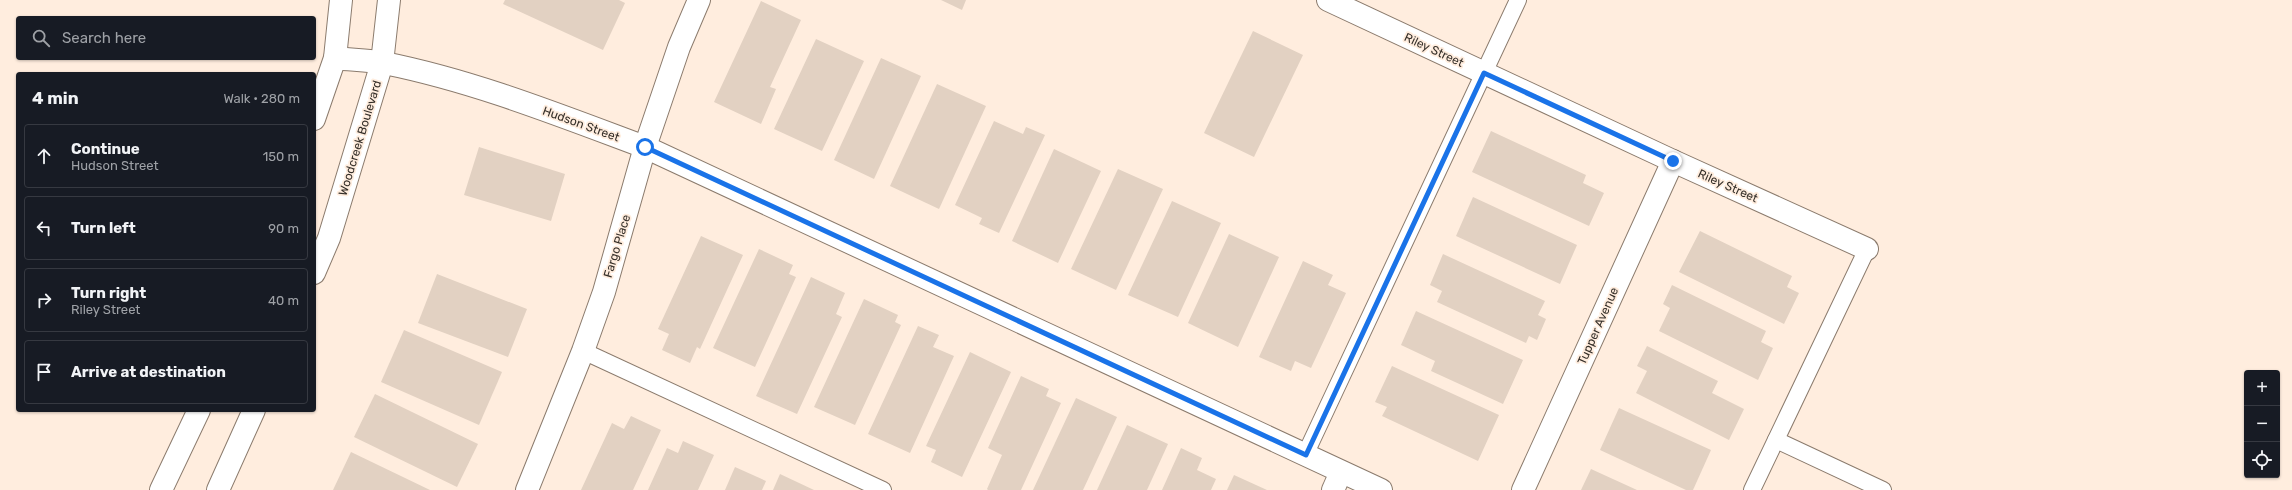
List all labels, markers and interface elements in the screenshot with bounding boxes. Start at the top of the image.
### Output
search box [16,16,316,60]
icon: search [30,27,52,49]
text: Search here [62,29,146,47]
street label: Riley Street [1402,30,1466,70]
street label: Woodcreek Boulevard [336,79,384,197]
text: 4 min [32,88,79,108]
text: Walk · 280 m [223,91,300,106]
street label: Hudson Street [541,104,622,145]
route start [636,138,654,156]
text: Continue [71,140,140,158]
icon: ahead [33,145,55,167]
text: 150 m [263,149,299,164]
route end [1664,152,1682,170]
text: Hudson Street [71,158,159,173]
street label: Riley Street [1696,167,1760,206]
street label: Fargo Place [601,212,633,279]
icon: left [33,217,55,239]
text: Turn left [71,219,136,237]
text: 90 m [268,221,299,236]
text: Turn right [71,284,146,302]
street label: Tupper Avenue [1575,285,1621,367]
icon: right [33,289,55,311]
text: 40 m [268,293,299,308]
text: Riley Street [71,302,140,317]
icon: arrive [33,361,55,383]
text: Arrive at destination [71,363,226,381]
map controls [2244,370,2280,478]
button: + [2244,370,2280,406]
button: − [2244,406,2280,442]
button: locate [2244,442,2280,478]

